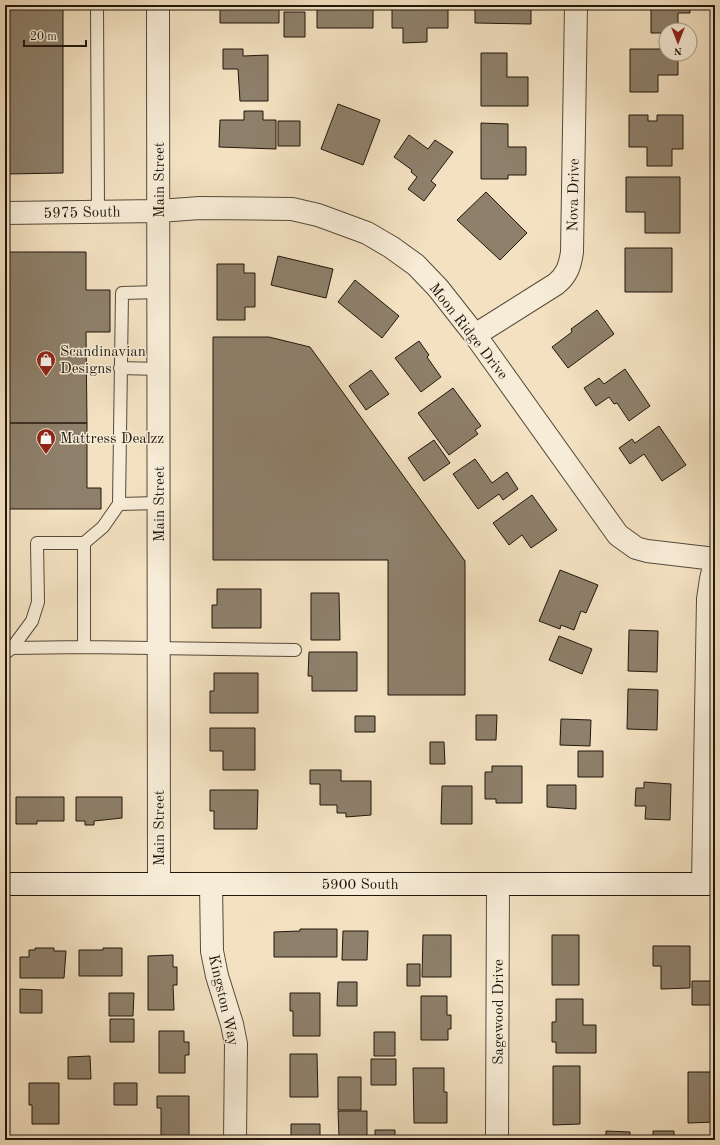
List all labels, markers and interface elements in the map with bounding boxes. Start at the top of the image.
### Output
scale bar [24,22,86,48]
north arrow [658,22,698,62]
text: 20 m [30,31,57,43]
text: N [673,45,682,56]
street label: Main Street [153,142,168,218]
street label: Nova Drive [566,158,583,232]
street label: 5975 South [43,205,121,222]
street label: Moon Ridge Drive [426,281,510,383]
place label: Scandinavian Designs [60,345,146,377]
shop icon: Scandinavian Designs [35,349,57,377]
shop icon: Mattress Dealzz [35,427,57,455]
place label: Mattress Dealzz [60,432,164,447]
street label: Main Street [153,466,168,542]
street label: Main Street [153,790,168,866]
street label: 5900 South [321,878,399,893]
street label: Kingston Way [205,953,240,1047]
street label: Sagewood Drive [492,959,507,1065]

